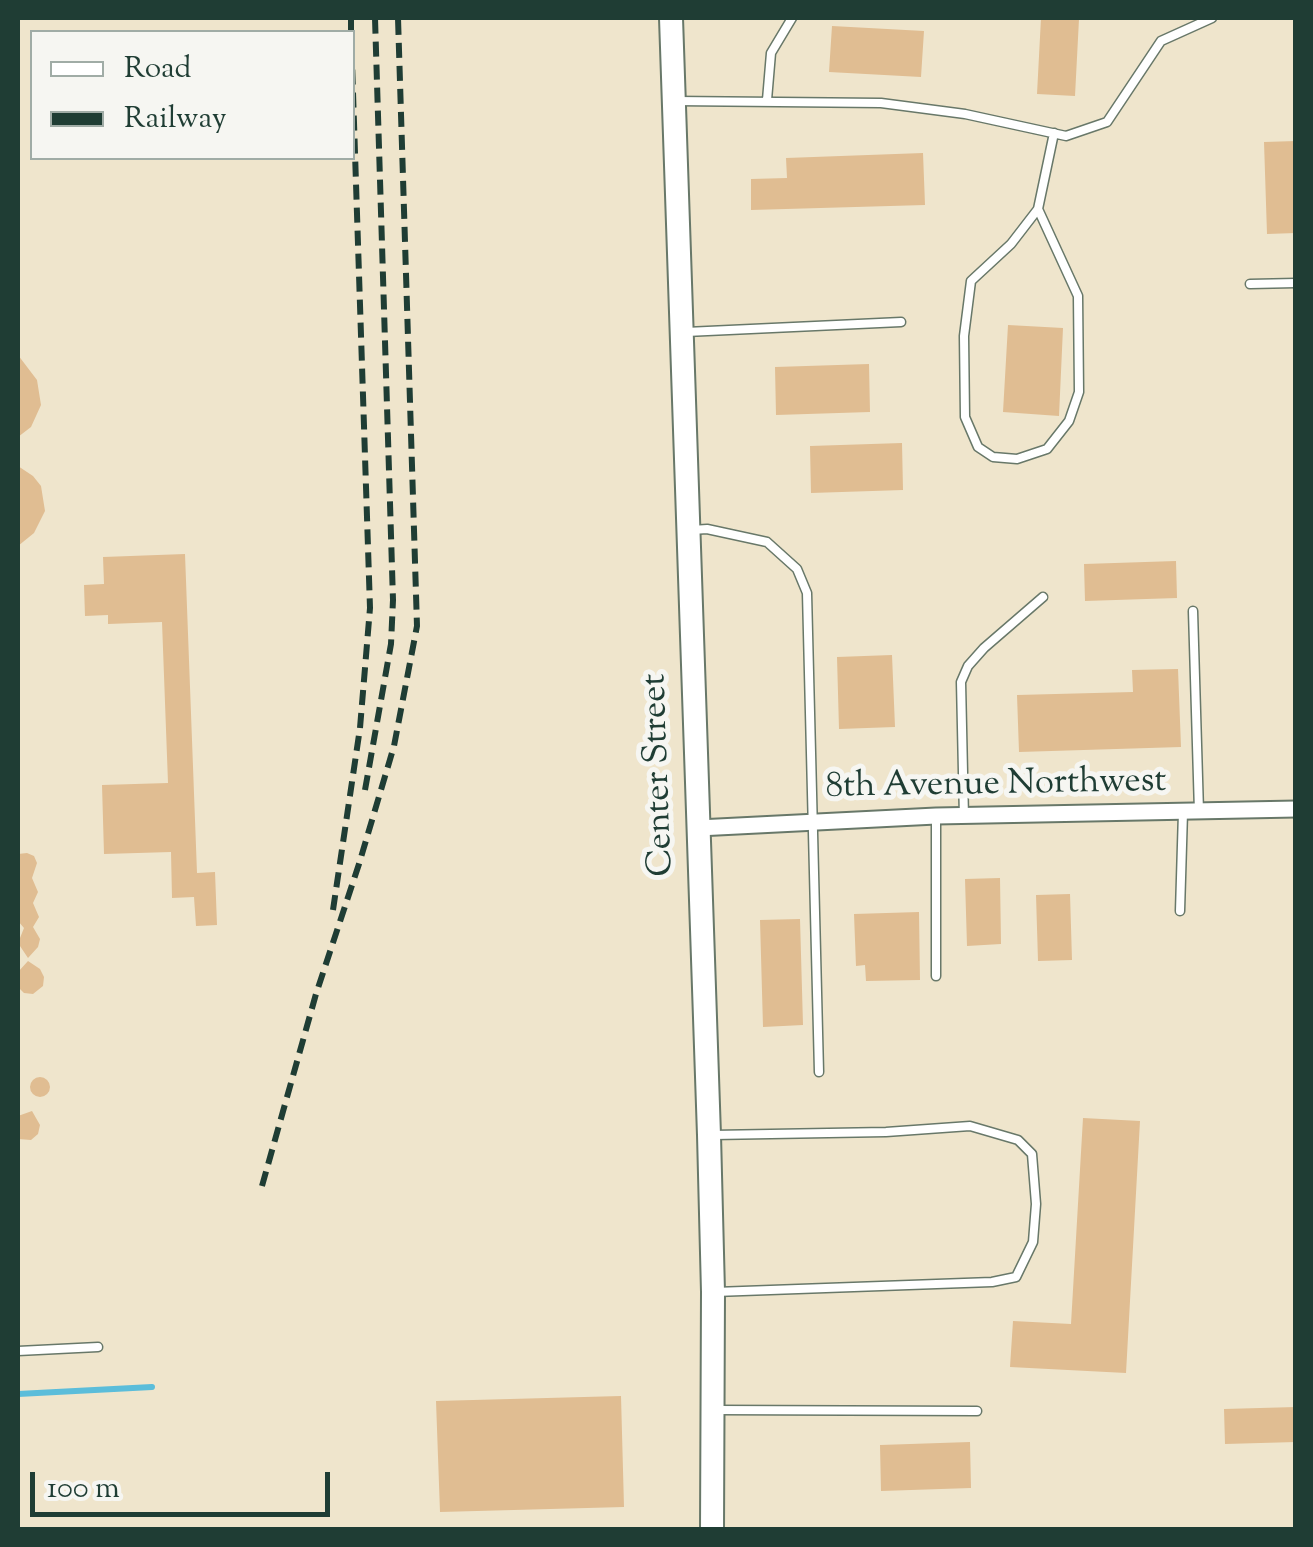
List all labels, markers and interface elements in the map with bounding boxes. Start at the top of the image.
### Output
legend [30,30,355,160]
text: Road [124,48,191,91]
text: Railway [124,98,227,141]
street label: Center Street [636,673,686,877]
street label: 8th Avenue Northwest [825,763,1167,811]
scale bar [35,1452,335,1514]
text: 100 m [47,1468,120,1511]

